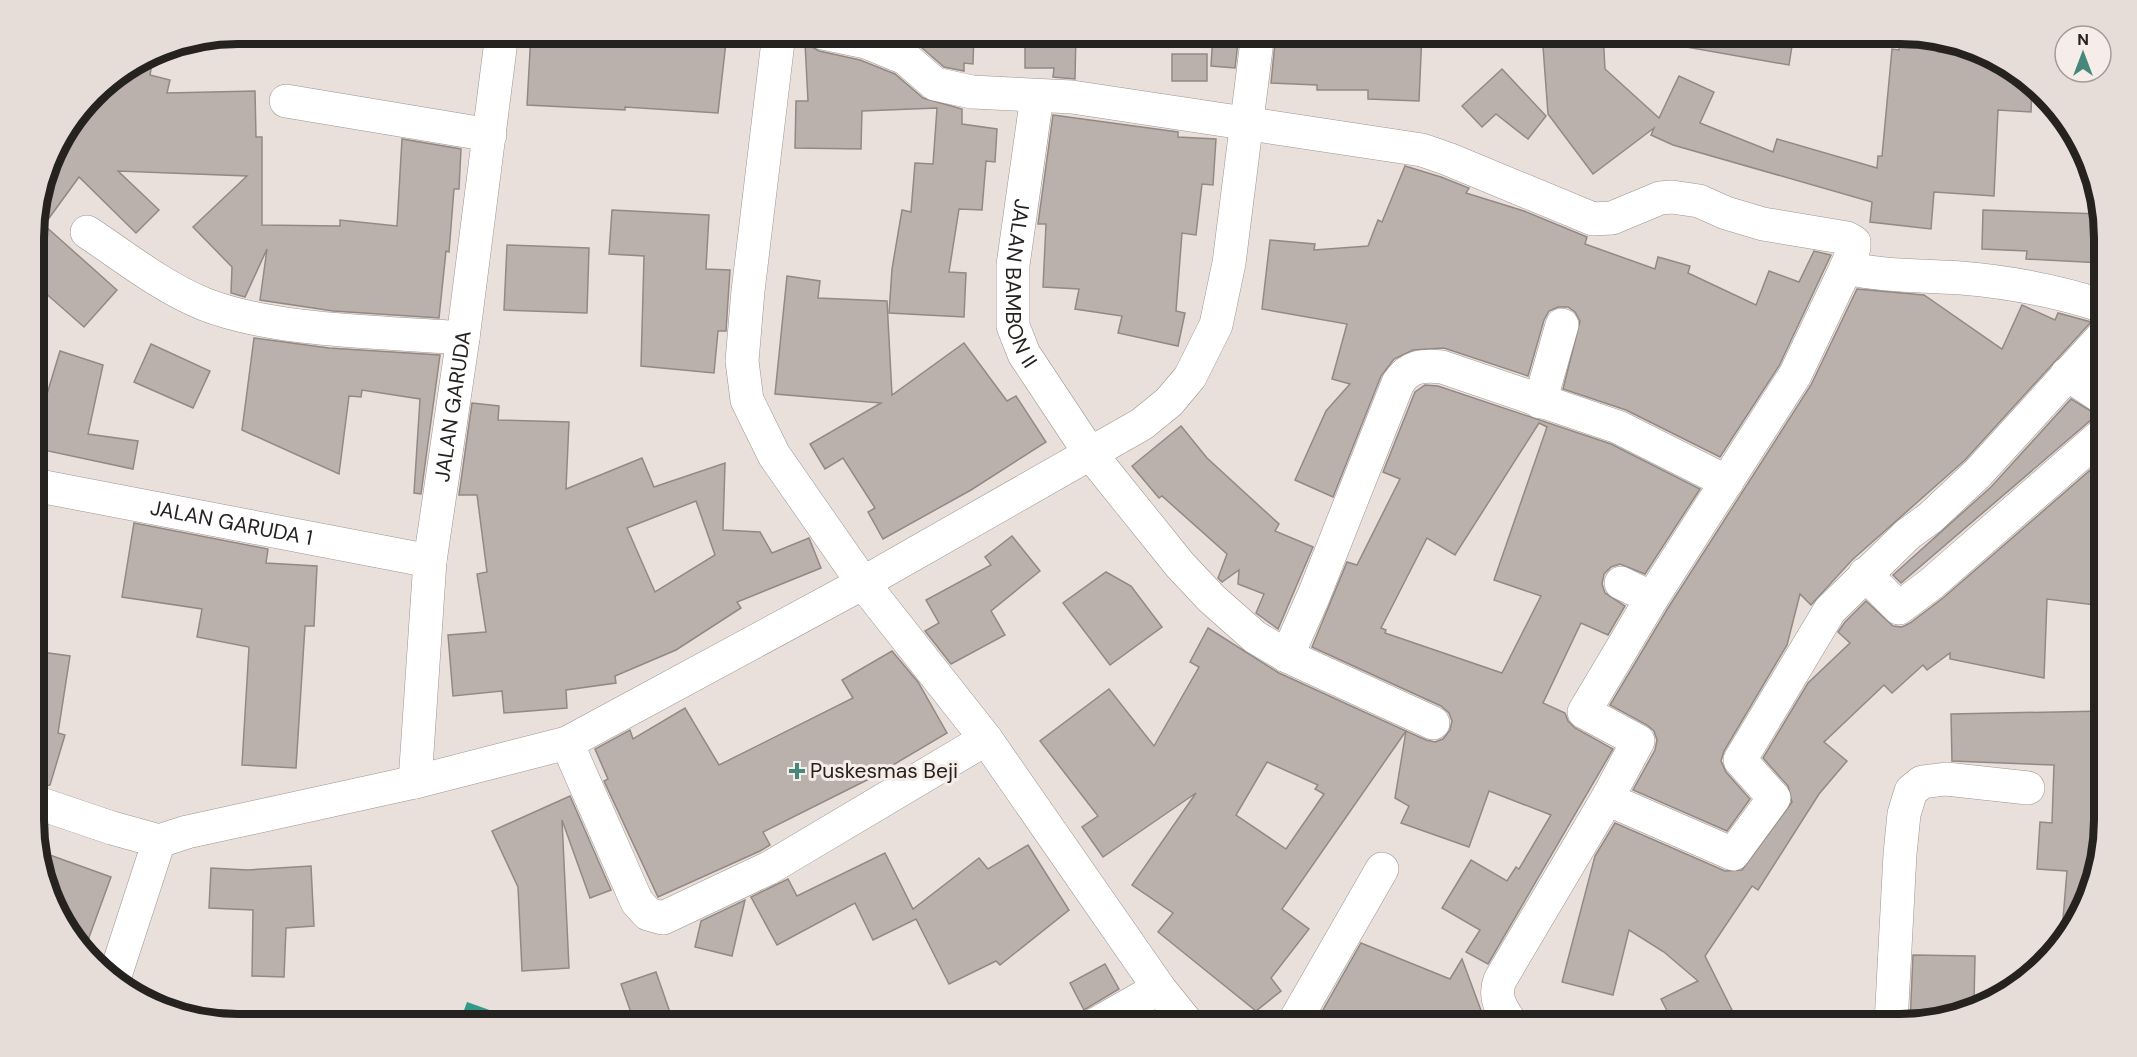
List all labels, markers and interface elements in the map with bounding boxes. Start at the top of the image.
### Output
north arrow [2053,24,2113,84]
text: N [2077,29,2089,50]
street label: JALAN BAMBON II [999,197,1044,374]
street label: JALAN GARUDA [428,329,478,484]
street label: JALAN GARUDA 1 [148,494,315,552]
place label: Puskesmas Beji [810,757,958,785]
marker: Puskesmas Beji [788,762,806,780]

